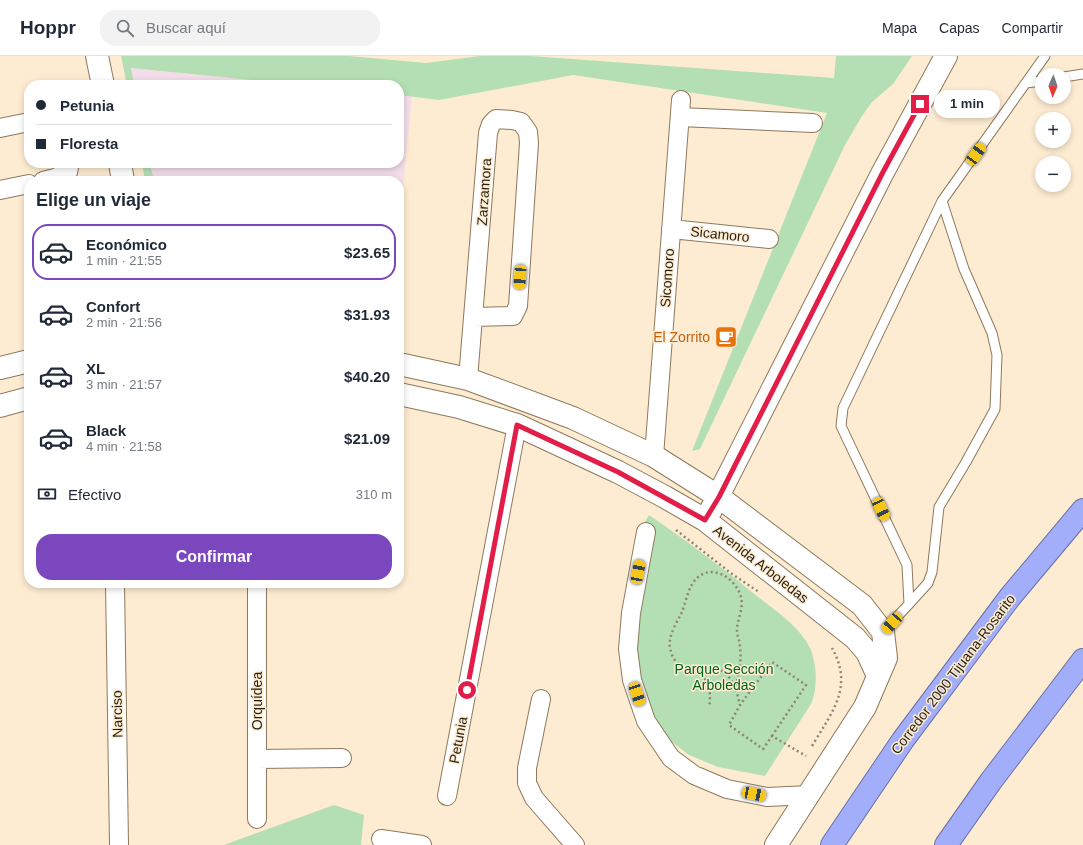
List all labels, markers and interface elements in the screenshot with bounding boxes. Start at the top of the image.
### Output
search box [100,10,380,46]
text: Hoppr [20,17,76,38]
icon: search [114,17,136,39]
text: Buscar aquí [146,19,226,36]
text: Mapa [882,20,917,36]
text: Capas [939,20,980,36]
text: Compartir [1002,20,1063,36]
north arrow [1035,68,1071,104]
map controls [1035,68,1071,192]
callout: 1 min [934,90,1000,118]
route end [911,95,929,113]
text: 1 min [950,96,984,111]
text: Petunia [60,97,114,114]
button: + [1035,112,1071,148]
text: Floresta [60,135,118,152]
car [964,141,988,167]
button: − [1035,156,1071,192]
street label: Zarzamora [474,157,494,226]
text: Elige un viaje [36,190,151,210]
street label: Sicamoro [690,223,750,245]
icon: car [38,234,74,270]
text: Económico [86,236,167,253]
text: $23.65 [344,244,390,261]
street label: Sicomoro [657,248,677,308]
text: 1 min · 21:55 [86,253,162,268]
car [513,265,527,289]
icon: car [38,296,74,332]
text: Confort [86,298,140,315]
text: $31.93 [344,306,390,323]
text: 2 min · 21:56 [86,315,162,330]
cafe icon: El Zorrito [713,324,739,350]
place label: El Zorrito [653,329,710,345]
icon: car [38,358,74,394]
text: XL [86,360,105,377]
text: $40.20 [344,368,390,385]
text: 3 min · 21:57 [86,377,162,392]
icon: car [38,420,74,456]
text: Black [86,422,126,439]
text: $21.09 [344,430,390,447]
text: 4 min · 21:58 [86,439,162,454]
icon: cash [36,483,58,505]
text: Efectivo [68,486,121,503]
text: 310 m [356,487,392,502]
car [870,496,892,522]
street label: Avenida Arboledas [710,522,812,606]
button: Confirmar [36,534,392,580]
car [630,559,646,585]
street label: Corredor 2000 Tijuana-Rosarito [888,591,1019,757]
car [880,610,904,636]
park label: Parque Sección Arboledas [675,661,773,693]
street label: Orquídea [249,672,265,730]
route start [458,681,476,699]
car [627,681,647,707]
street label: Narciso [109,690,125,738]
street label: Petunia [446,715,470,765]
car [741,786,767,802]

